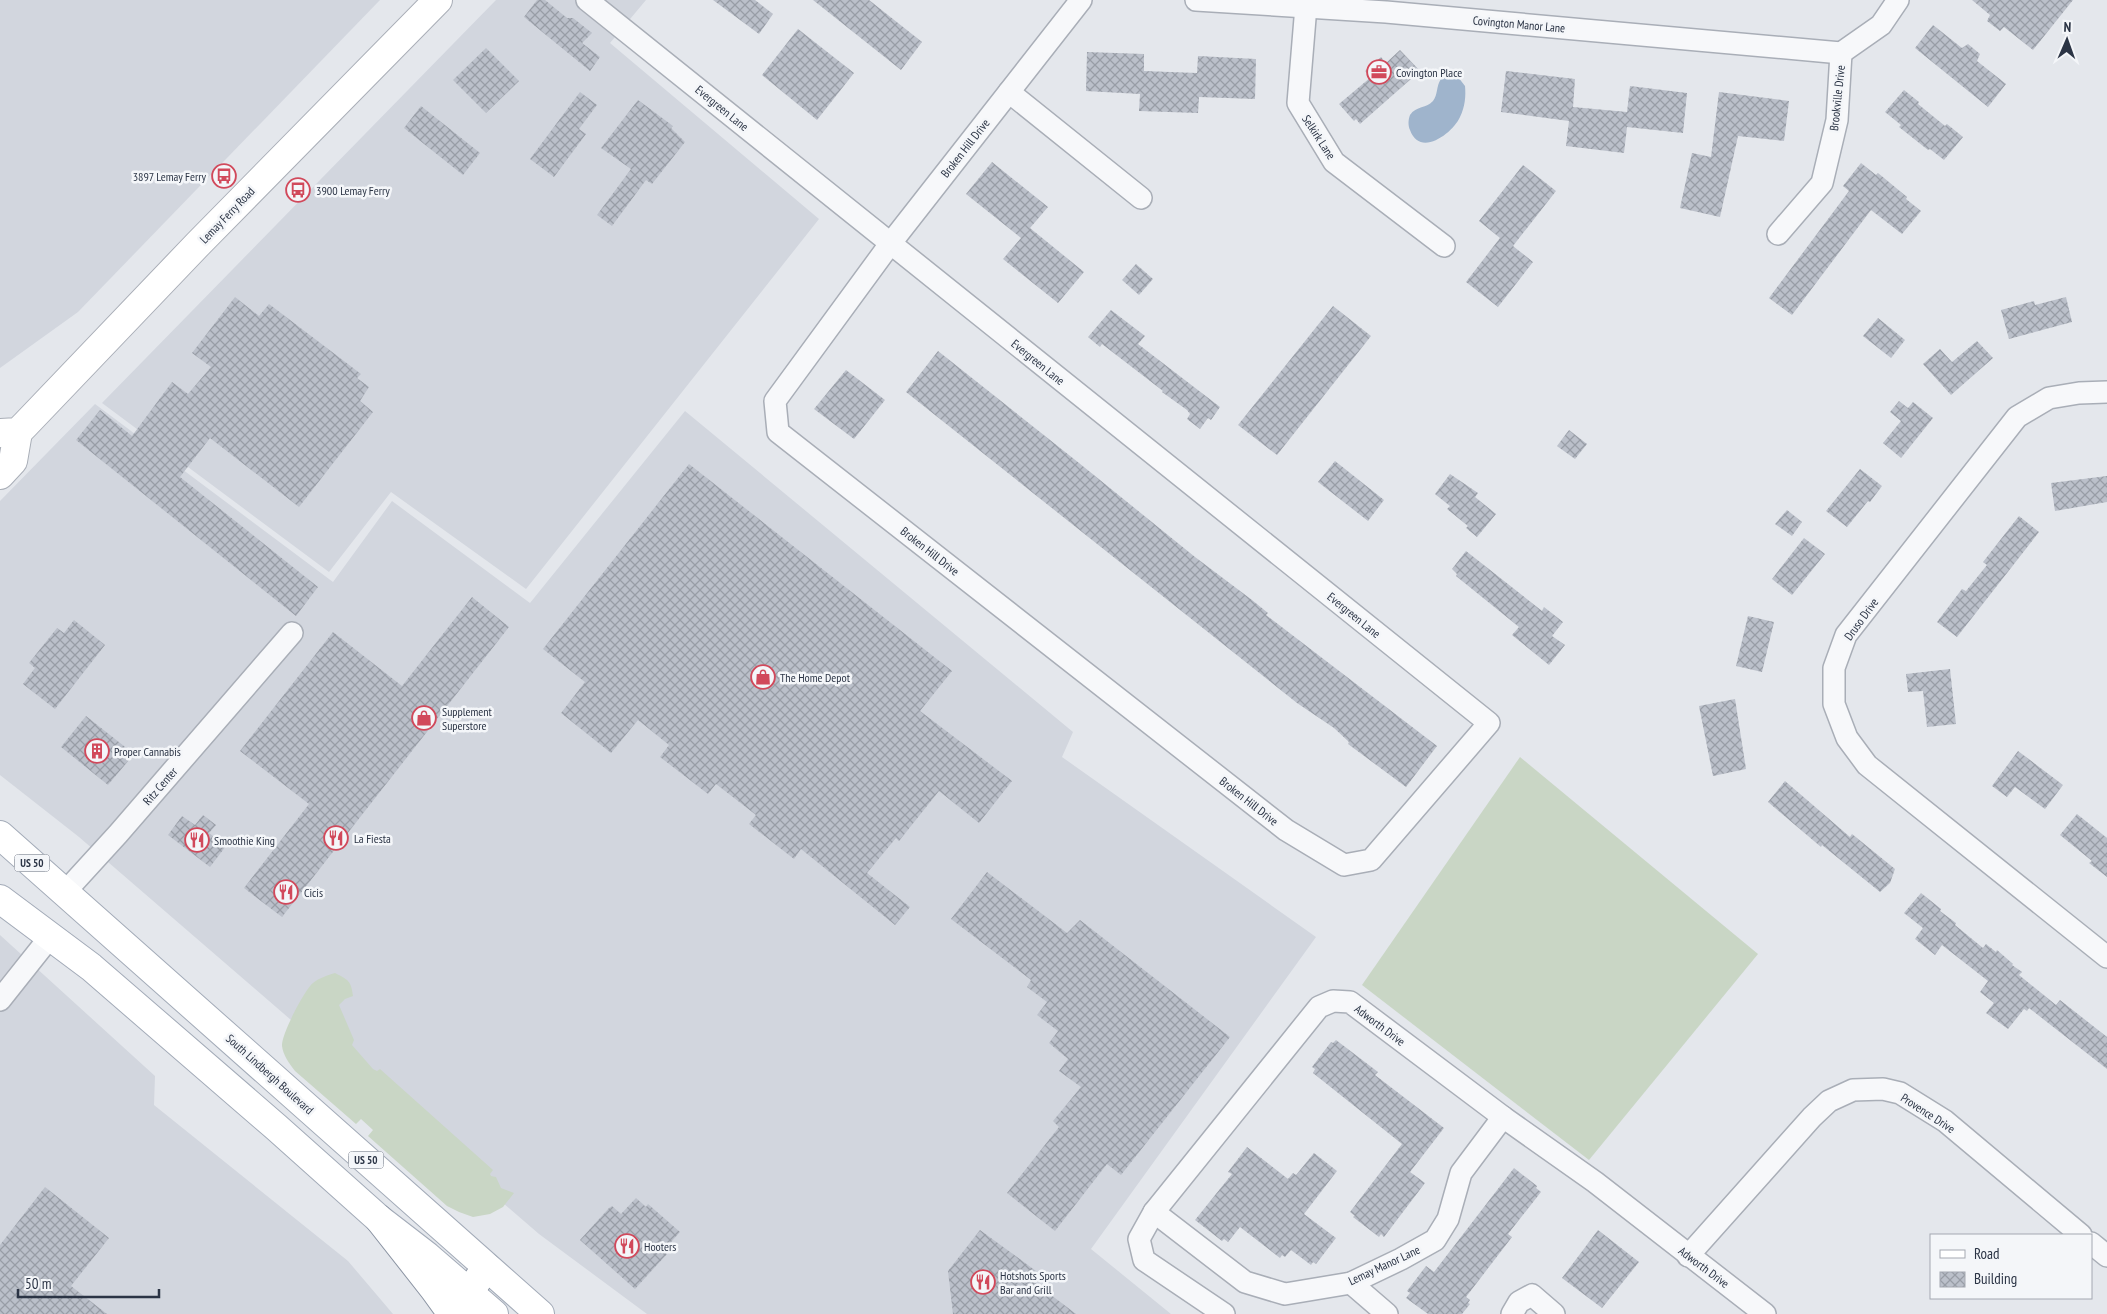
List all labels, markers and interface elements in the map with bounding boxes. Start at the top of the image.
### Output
street label: Covington Manor Lane [1472,12,1566,36]
north arrow [2042,15,2092,65]
text: N [2063,18,2072,36]
office icon: Covington Place [1366,59,1392,85]
street label: Brookville Drive [1826,64,1848,132]
place label: Covington Place [1396,65,1462,80]
street label: Evergreen Lane [692,82,752,134]
street label: Selkirk Lane [1299,112,1339,162]
street label: Broken Hill Drive [937,116,993,180]
bus stop icon: 3897 Lemay Ferry [211,163,237,189]
place label: 3897 Lemay Ferry [133,169,206,184]
bus stop icon: 3900 Lemay Ferry [285,177,311,203]
place label: 3900 Lemay Ferry [316,183,390,198]
street label: Lemay Ferry Road [196,184,258,246]
street label: Evergreen Lane [1008,336,1068,388]
street label: Broken Hill Drive [898,523,962,579]
street label: Evergreen Lane [1324,589,1384,641]
street label: Druso Drive [1841,595,1881,643]
shop icon: The Home Depot [750,664,776,690]
place label: The Home Depot [780,670,851,685]
place label: Supplement Superstore [442,704,493,733]
shop icon: Supplement Superstore [411,705,437,731]
building icon: Proper Cannabis [84,738,110,764]
place label: Proper Cannabis [114,744,181,759]
street label: Ritz Center [140,764,181,808]
street label: Broken Hill Drive [1217,773,1281,829]
restaurant icon: La Fiesta [323,825,349,851]
restaurant icon: Smoothie King [184,827,210,853]
place label: La Fiesta [354,831,391,846]
place label: Smoothie King [214,833,275,848]
road number: US 50 [15,854,50,871]
restaurant icon: Cicis [273,879,299,905]
place label: Cicis [304,885,323,900]
street label: Adworth Drive [1352,1001,1408,1049]
street label: South Lindbergh Boulevard [223,1031,317,1117]
street label: Provence Drive [1898,1090,1958,1136]
road number: US 50 [348,1152,384,1168]
restaurant icon: Hooters [614,1233,640,1259]
legend [1930,1234,2092,1299]
place label: Hooters [644,1239,676,1254]
street label: Lemay Manor Lane [1346,1242,1422,1288]
street label: Adworth Drive [1676,1243,1732,1291]
text: Road [1974,1244,2000,1263]
scale bar [18,1266,159,1298]
place label: Hotshots Sports Bar and Grill [1000,1268,1066,1297]
restaurant icon: Hotshots Sports Bar and Grill [970,1269,996,1295]
text: Building [1974,1269,2017,1288]
text: 50 m [25,1274,51,1293]

